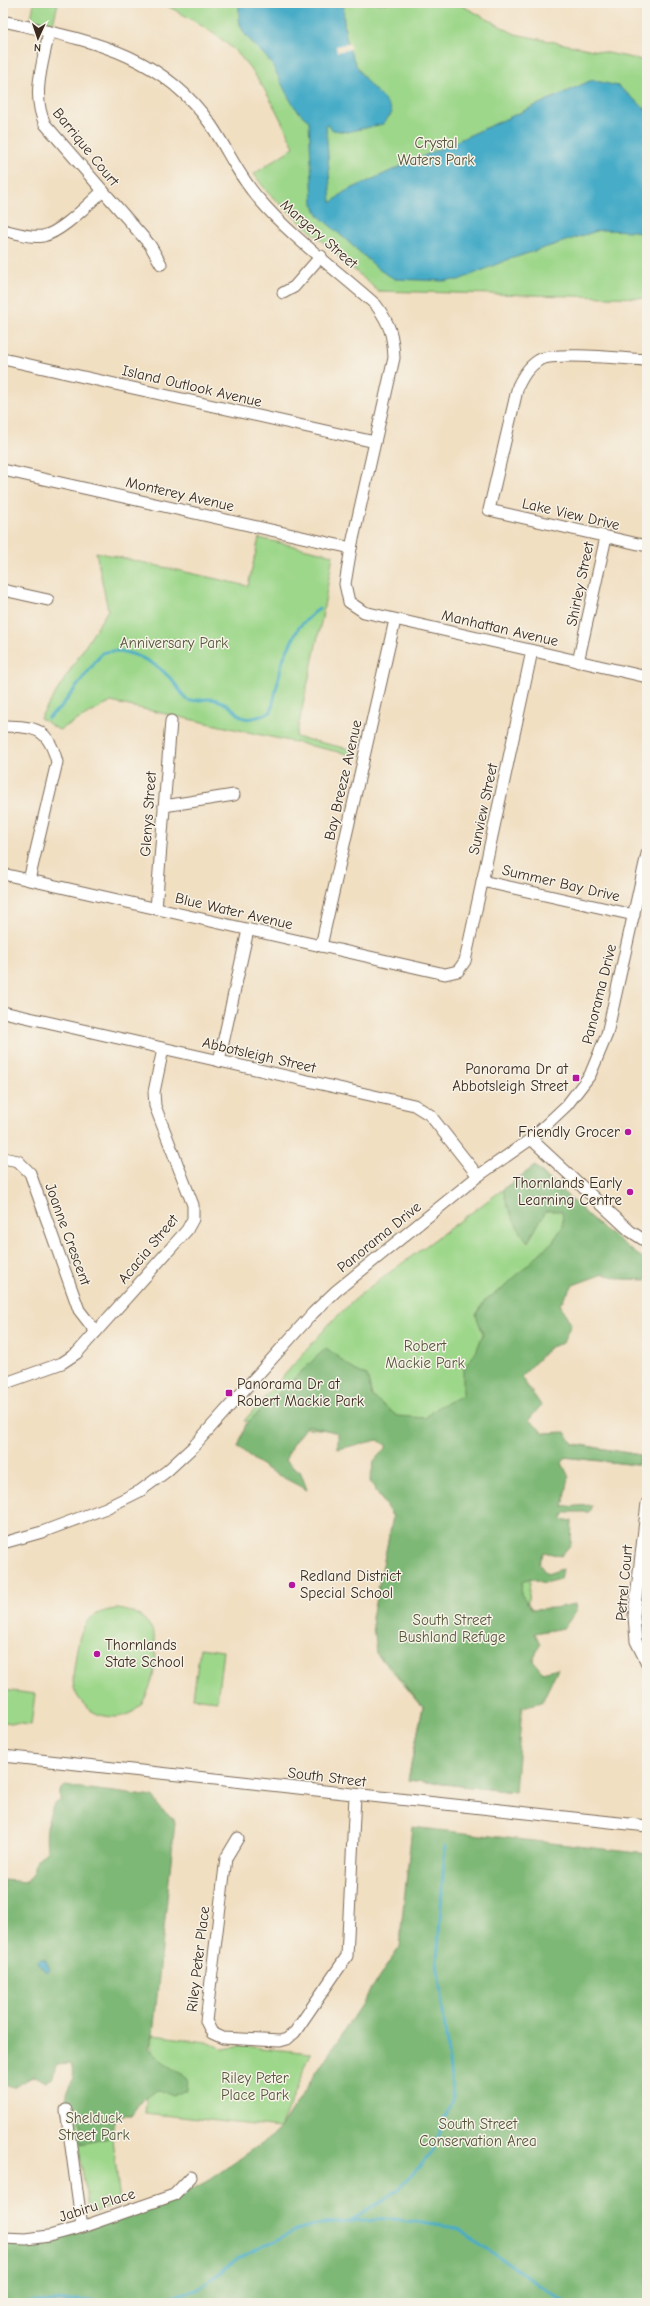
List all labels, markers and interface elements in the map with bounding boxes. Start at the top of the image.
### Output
north arrow [18,18,58,58]
text: N [34,41,41,54]
street label: Barrique Court [49,104,123,190]
park label: Crystal Waters Park [397,134,475,169]
street label: Margery Street [277,196,362,273]
street label: Island Outlook Avenue [120,361,264,411]
street label: Monterey Avenue [124,473,236,515]
street label: Lake View Drive [520,494,622,534]
street label: Shirley Street [562,539,598,628]
street label: Manhattan Avenue [440,606,561,650]
park label: Anniversary Park [120,634,229,652]
street label: Bay Breeze Avenue [320,718,366,842]
street label: Sunview Street [465,761,502,856]
street label: Glenys Street [136,770,160,857]
street label: Summer Bay Drive [500,861,622,905]
street label: Blue Water Avenue [173,889,295,933]
street label: Panorama Drive [578,942,620,1046]
street label: Abbotsleigh Street [201,1033,318,1077]
place label: Panorama Dr at Abbotsleigh Street [452,1060,569,1095]
marker: Panorama Dr at Abbotsleigh Street [571,1073,581,1083]
place label: Friendly Grocer [518,1123,620,1141]
marker: Friendly Grocer [623,1127,633,1137]
place label: Thornlands Early Learning Centre [513,1174,622,1209]
street label: Joanne Crescent [41,1180,95,1288]
marker: Thornlands Early Learning Centre [625,1187,635,1197]
street label: Panorama Drive [333,1197,425,1276]
street label: Acacia Street [114,1210,183,1287]
park label: Robert Mackie Park [385,1337,465,1372]
place label: Panorama Dr at Robert Mackie Park [237,1375,365,1410]
marker: Panorama Dr at Robert Mackie Park [224,1388,234,1398]
street label: Petrel Court [612,1544,636,1622]
place label: Redland District Special School [300,1567,401,1602]
marker: Redland District Special School [287,1580,297,1590]
park label: South Street Bushland Refuge [398,1611,506,1646]
place label: Thornlands State School [105,1636,184,1671]
marker: Thornlands State School [92,1649,102,1659]
street label: South Street [287,1763,368,1791]
street label: Riley Peter Place [183,1904,213,2013]
park label: Riley Peter Place Park [221,2069,290,2104]
park label: Shelduck Street Park [58,2109,130,2144]
park label: South Street Conservation Area [419,2115,537,2150]
street label: Jabiru Place [57,2184,138,2226]

